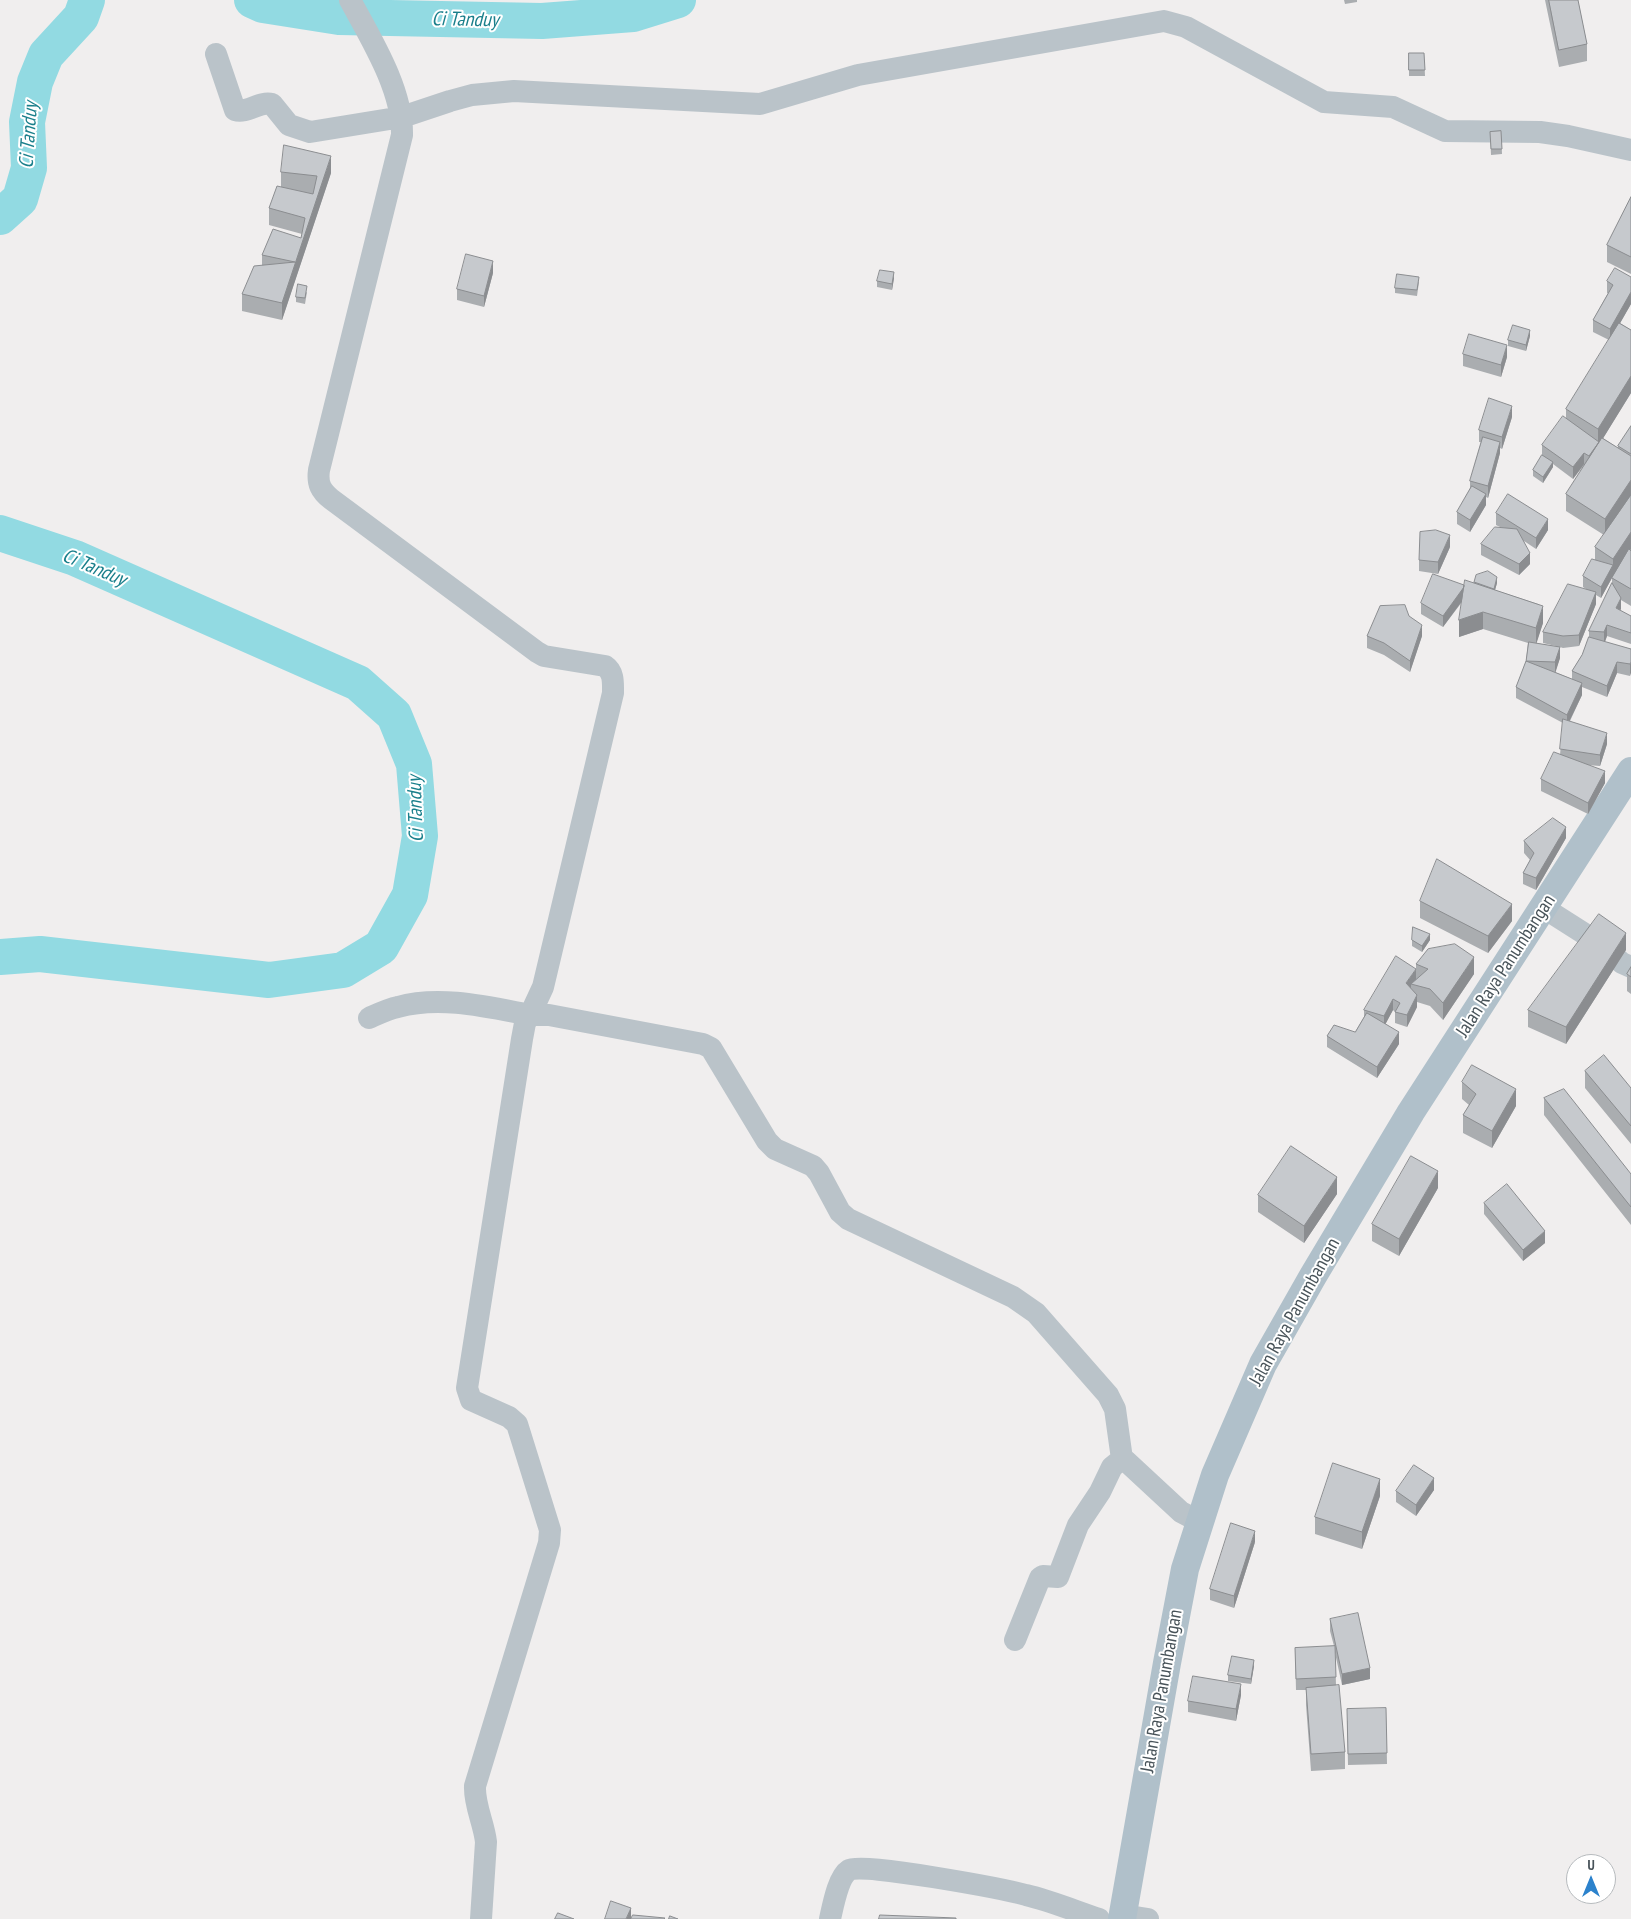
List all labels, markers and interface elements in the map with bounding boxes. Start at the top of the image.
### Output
water label: Ci Tanduy [431,7,499,33]
water label: Ci Tanduy [15,101,43,169]
water label: Ci Tanduy [59,544,129,592]
water label: Ci Tanduy [403,775,429,843]
street label: Jalan Raya Panumbangan [1452,891,1560,1041]
street label: Jalan Raya Panumbangan [1245,1234,1345,1390]
street label: Jalan Raya Panumbangan [1136,1608,1188,1774]
north arrow [1566,1854,1616,1904]
text: U [1587,1856,1595,1874]

